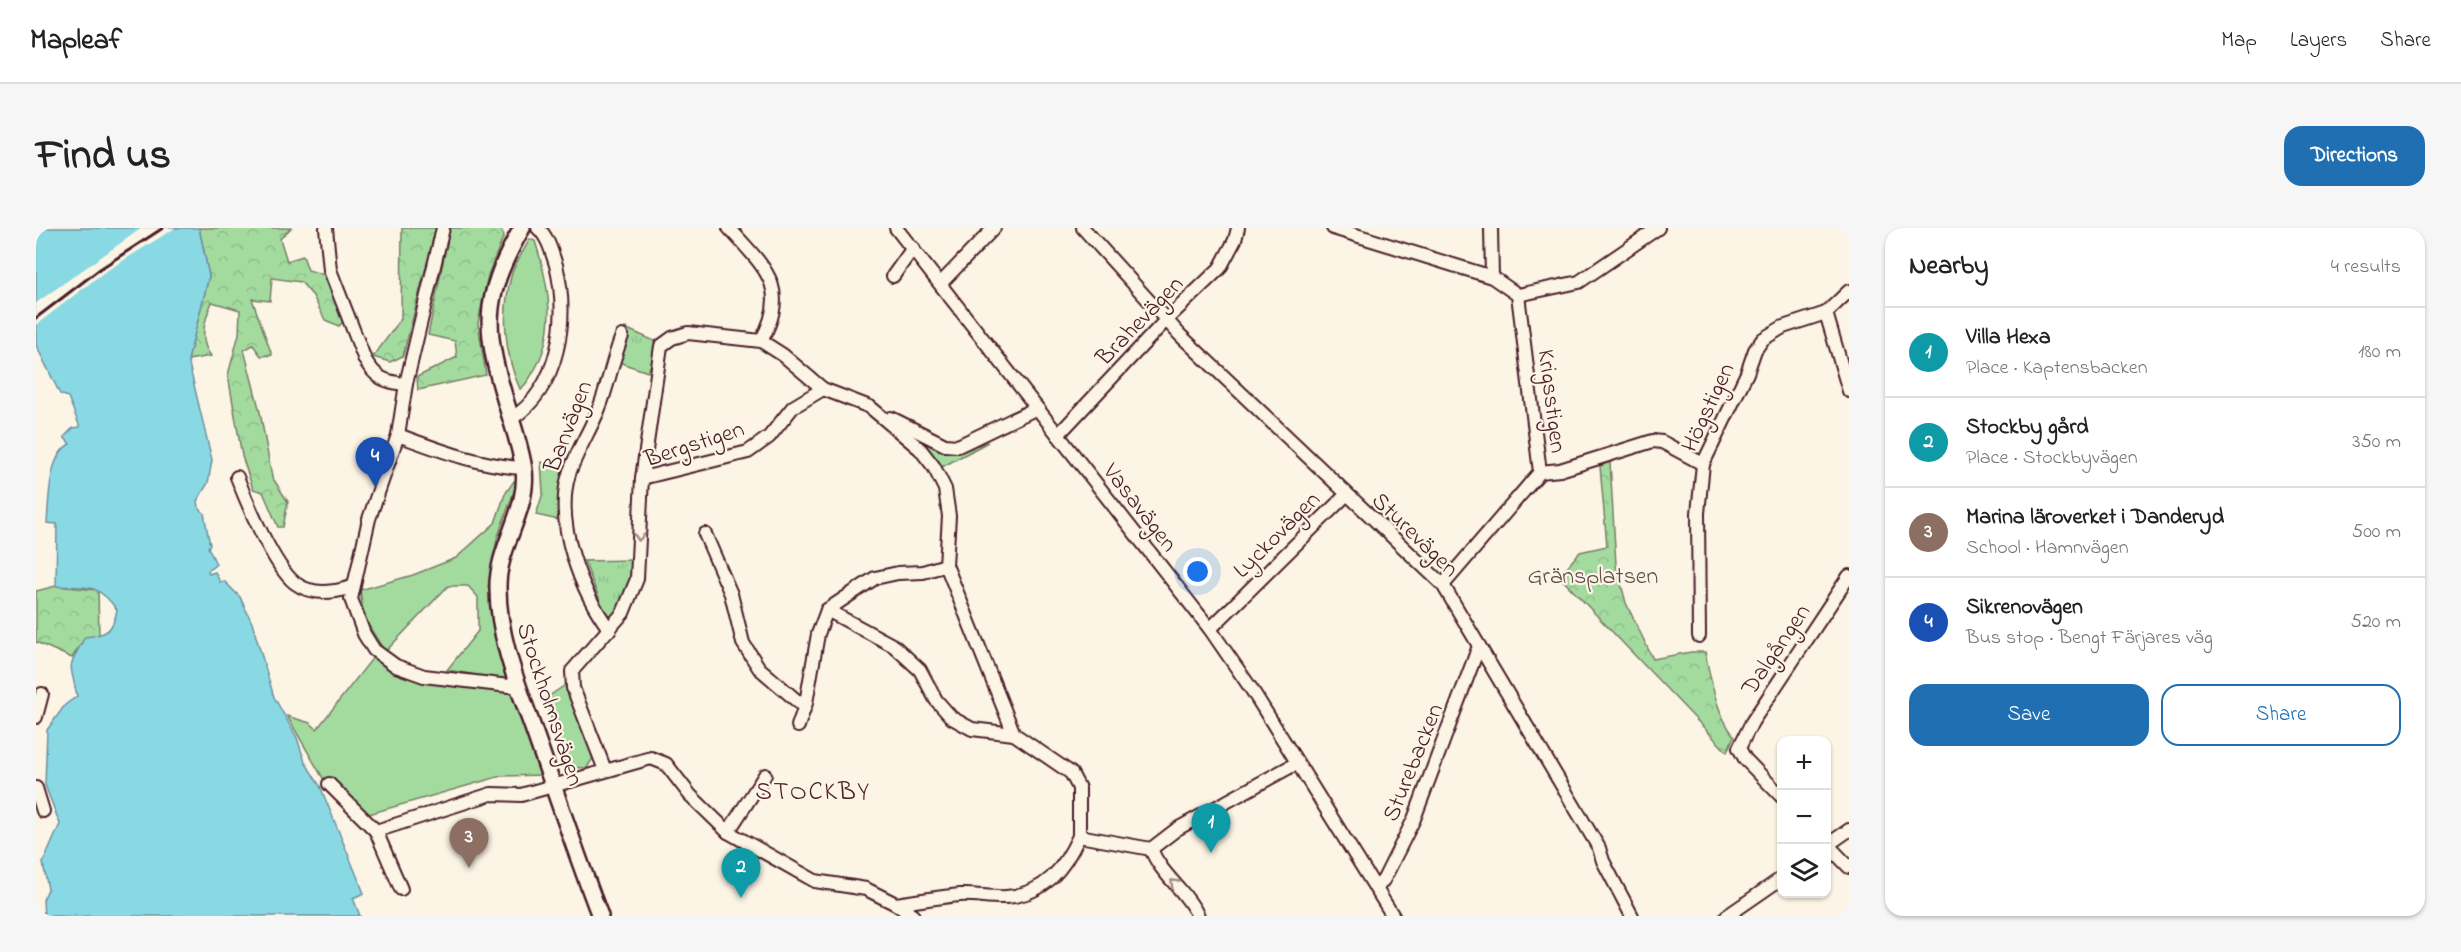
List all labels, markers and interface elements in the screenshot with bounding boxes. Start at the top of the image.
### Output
text: Mapleaf [30,21,122,62]
text: Map [2221,26,2257,56]
text: Layers [2290,26,2347,56]
text: Share [2380,26,2431,56]
text: Find us [36,126,171,187]
button: Directions [2284,126,2425,186]
text: Nearby [1909,248,1988,286]
text: 4 results [2331,253,2401,282]
street label: Brahevägen [1088,269,1193,375]
text: Villa Hexa [1966,322,2051,354]
text: 1 [1925,338,1932,367]
text: 180 m [2358,338,2401,367]
street label: Krigsstigen [1527,347,1574,455]
text: Place · Kaptensbacken [1966,354,2148,383]
street label: Högstigen [1673,358,1745,459]
street label: Banvägen [535,376,603,479]
text: Stockby gård [1966,412,2089,444]
street label: Bergstigen [639,413,749,478]
text: 2 [1924,428,1933,457]
text: 350 m [2352,428,2401,457]
pin: 4 [356,438,394,487]
text: Place · Stockbyvägen [1966,444,2138,473]
street label: Vasavägen [1093,456,1185,560]
street label: Lyckovägen [1226,484,1330,588]
street label: Sturevägen [1362,485,1466,587]
text: Marina läroverket i Danderyd [1966,502,2224,534]
text: 3 [1924,518,1933,547]
text: 500 m [2352,518,2401,547]
one-way arrow [632,532,645,541]
text: School · Hamnvägen [1966,534,2129,563]
your location [1183,557,1212,586]
park label: Gränsplatsen [1528,560,1658,595]
text: Sikrenovägen [1966,592,2083,624]
street label: Dalgången [1733,598,1821,704]
text: 4 [1924,608,1933,637]
text: 520 m [2350,608,2401,637]
street label: Stockholmsvägen [506,619,592,791]
text: Bus stop · Bengt Färjares väg [1966,624,2213,653]
button: Save [1909,684,2149,746]
button: Share [2161,684,2401,746]
street label: Sturebacken [1375,699,1454,827]
map controls [1777,736,1831,898]
button: + [1777,736,1831,790]
district label: STOCKBY [755,774,871,812]
button: − [1777,790,1831,844]
pin: 1 [1192,804,1230,853]
pin: 3 [450,818,488,868]
button: layers [1777,844,1831,898]
pin: 2 [722,848,760,898]
one-way arrow [1170,879,1181,890]

